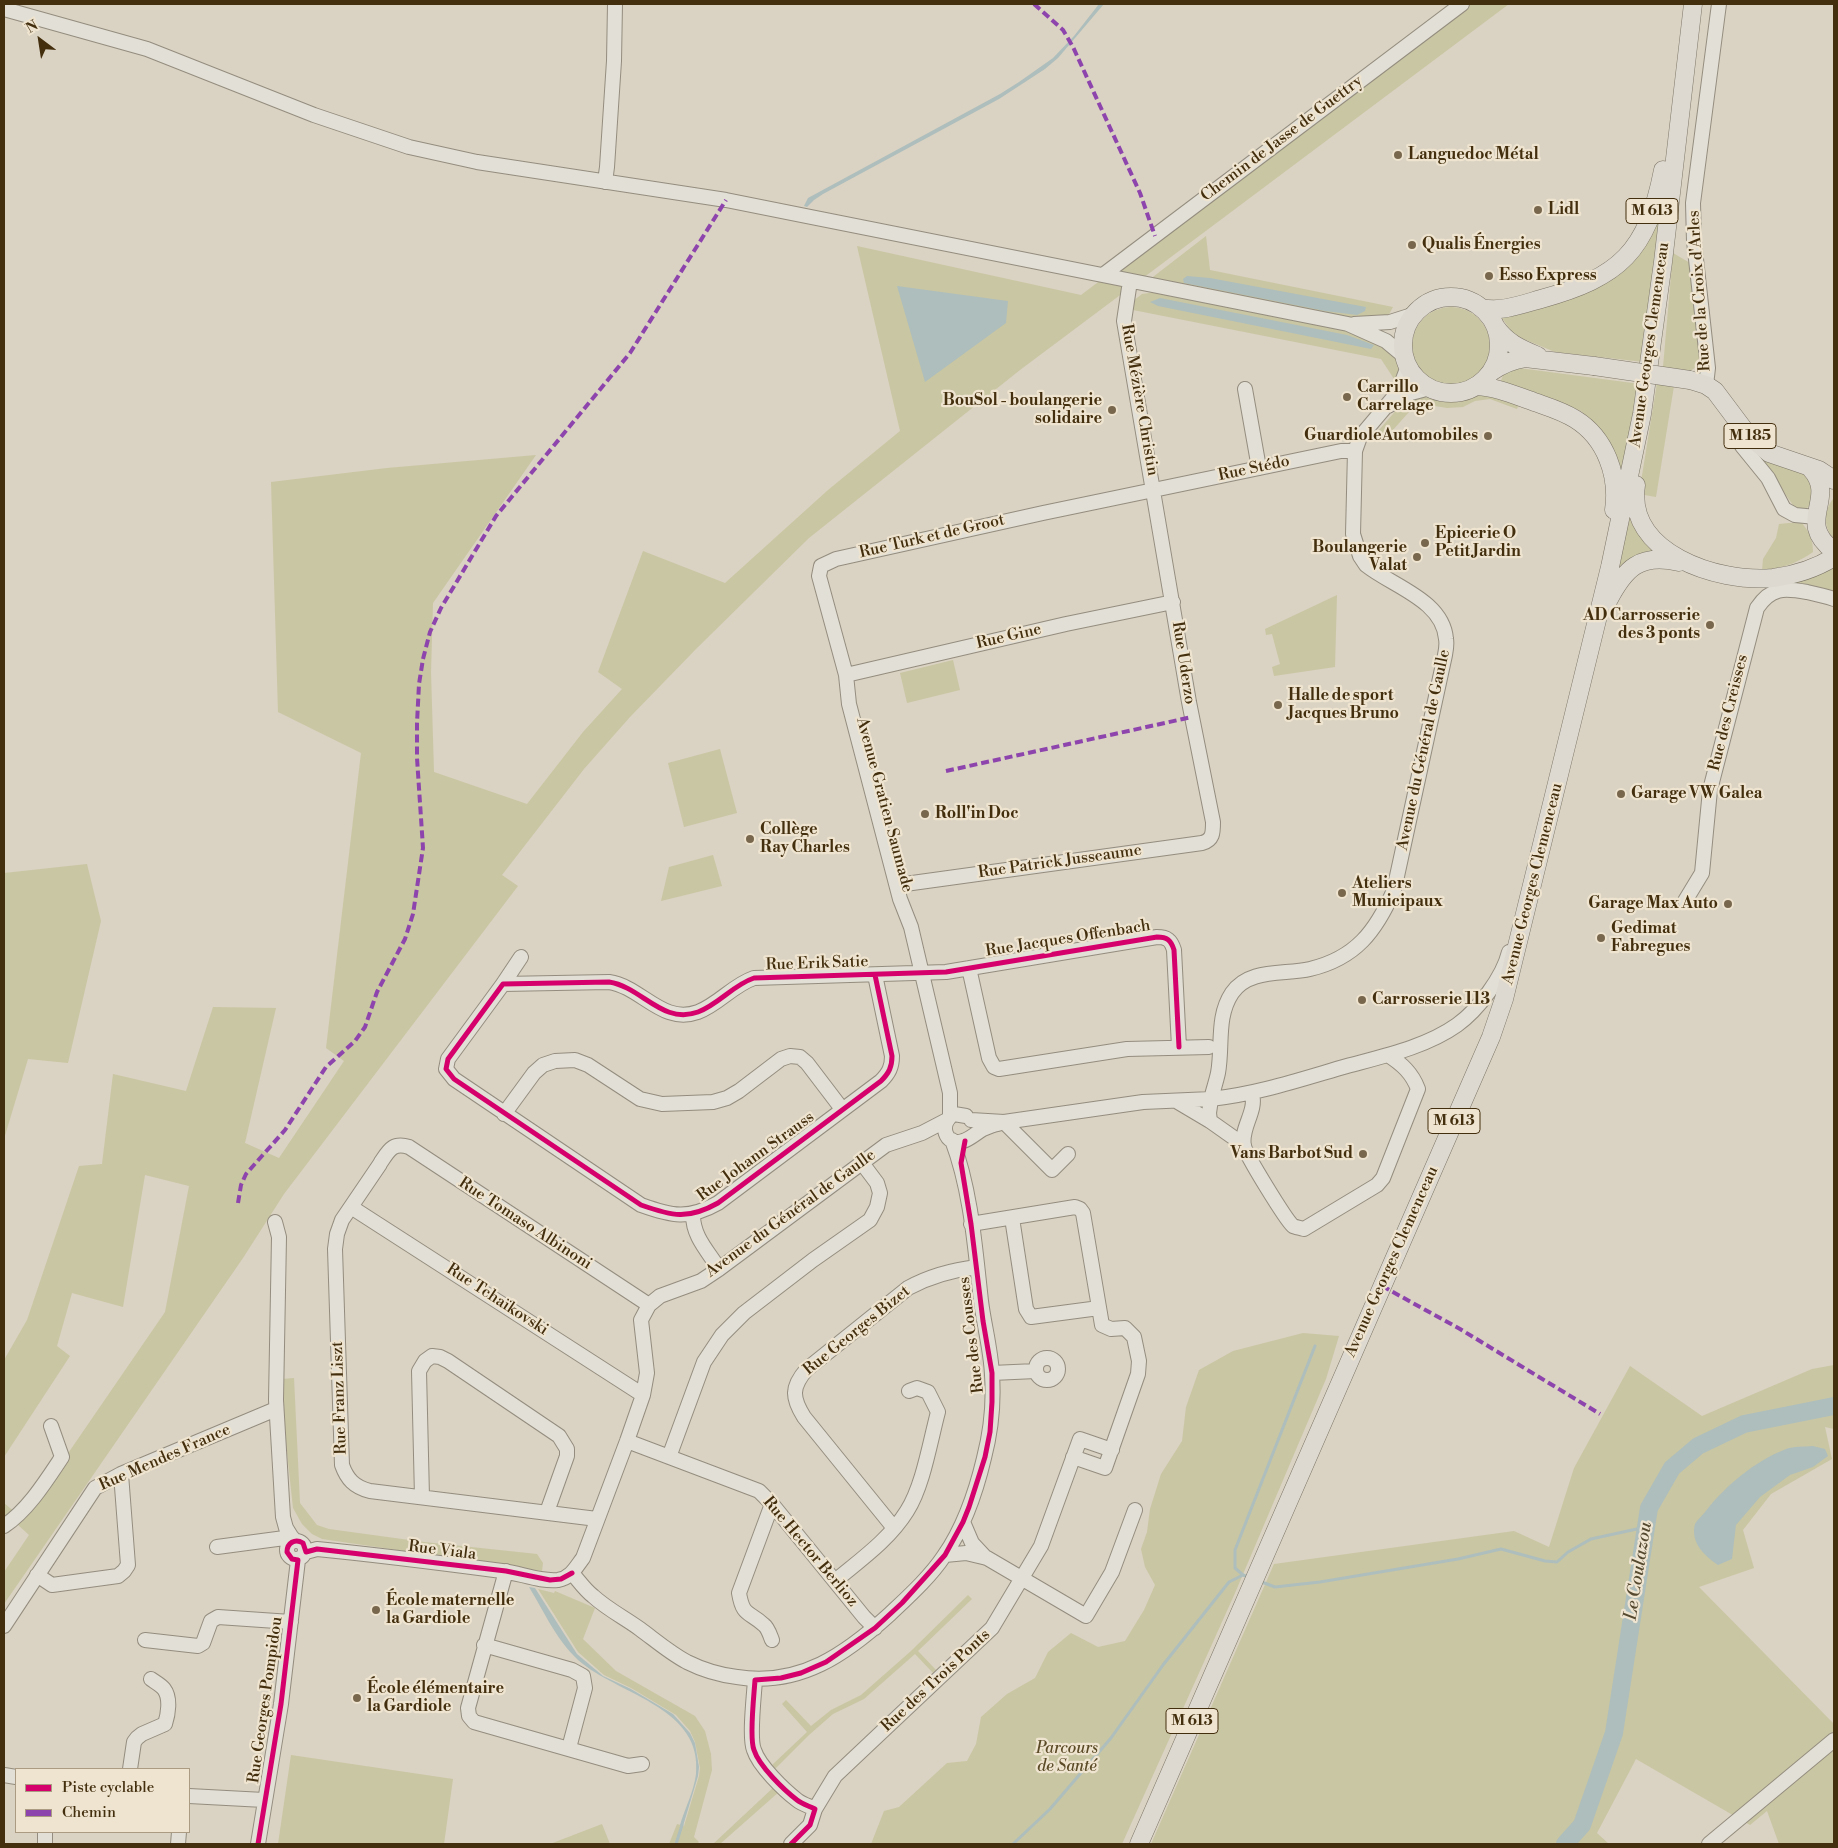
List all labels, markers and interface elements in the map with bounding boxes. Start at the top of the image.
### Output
north arrow [15,15,65,65]
text: N [23,17,42,38]
street label: Chemin de Jasse de Guettry [1197,72,1367,206]
place label: Languedoc Métal [1408,145,1539,165]
marker: Languedoc Métal [1392,149,1404,161]
road number: M 613 [1626,198,1678,224]
place label: Lidl [1548,200,1579,220]
marker: Lidl [1532,204,1544,216]
street label: Rue de la Croix d'Arles [1685,210,1715,372]
place label: Qualis Énergies [1422,235,1541,255]
marker: Qualis Énergies [1406,239,1418,251]
street label: Avenue Georges Clemenceau [1626,241,1674,449]
place label: Esso Express [1499,266,1597,286]
marker: Esso Express [1483,270,1495,282]
street label: Rue Mézière Christin [1116,323,1162,477]
place label: Carrillo Carrelage [1357,378,1433,416]
place label: BouSol - boulangerie solidaire [943,391,1102,429]
marker: Carrillo Carrelage [1341,391,1353,403]
marker: BouSol - boulangerie solidaire [1106,404,1118,416]
road number: M 185 [1724,424,1776,448]
place label: GuardioleAutomobiles [1304,426,1478,446]
marker: GuardioleAutomobiles [1482,430,1494,442]
street label: Rue Stédo [1217,452,1291,486]
street label: Rue Turk et de Groot [857,511,1007,563]
place label: Epicerie O Petit Jardin [1435,524,1521,562]
marker: Epicerie O Petit Jardin [1419,537,1431,549]
place label: Boulangerie Valat [1312,538,1407,576]
marker: Boulangerie Valat [1411,551,1423,563]
place label: AD Carrosserie des 3 ponts [1583,606,1700,644]
marker: AD Carrosserie des 3 ponts [1704,619,1716,631]
street label: Rue Gine [975,620,1043,654]
street label: Rue Uderzo [1167,620,1199,706]
street label: Avenue du Général de Gaulle [1393,648,1455,852]
street label: Rue des Creisses [1705,653,1753,773]
place label: Halle de sport Jacques Bruno [1288,686,1399,724]
marker: Halle de sport Jacques Bruno [1272,699,1284,711]
street label: Avenue Gratien Saumade [851,715,917,895]
street label: Avenue Georges Clemenceau [1499,781,1567,987]
place label: Garage VW Galea [1631,784,1762,804]
marker: Garage VW Galea [1615,788,1627,800]
place label: Roll'in Doc [935,804,1019,824]
marker: Roll'in Doc [919,808,931,820]
place label: Collège Ray Charles [760,820,850,858]
marker: Collège Ray Charles [744,833,756,845]
street label: Rue Patrick Jusseaume [977,841,1143,883]
place label: Ateliers Municipaux [1352,874,1443,912]
marker: Ateliers Municipaux [1336,887,1348,899]
place label: Garage Max Auto [1588,894,1718,914]
marker: Garage Max Auto [1722,898,1734,910]
street label: Rue Jacques Offenbach [984,916,1152,962]
place label: Gedimat Fabregues [1611,919,1690,957]
marker: Gedimat Fabregues [1595,932,1607,944]
street label: Rue Erik Satie [765,953,869,975]
place label: Carrosserie 113 [1372,990,1490,1010]
marker: Carrosserie 113 [1356,994,1368,1006]
street label: Rue Johann Strauss [694,1108,818,1206]
road number: M 613 [1428,1108,1480,1134]
place label: Vans Barbot Sud [1231,1144,1353,1164]
street label: Avenue du Général de Gaulle [702,1146,880,1282]
marker: Vans Barbot Sud [1357,1148,1369,1160]
street label: Avenue Georges Clemenceau [1341,1164,1443,1360]
street label: Rue Tomaso Albinoni [455,1174,595,1274]
street label: Rue Tchaïkovski [442,1260,552,1340]
street label: Rue des Cousses [955,1276,989,1394]
street label: Rue Georges Bizet [800,1282,914,1380]
street label: Rue Franz Liszt [328,1341,352,1455]
street label: Rue Mendes France [96,1420,234,1496]
street label: Rue Hector Berlioz [758,1493,862,1611]
water label: Le Coulazou [1621,1520,1657,1622]
street label: Rue Viala [407,1537,477,1565]
place label: École maternelle la Gardiole [386,1591,514,1629]
marker: École maternelle la Gardiole [370,1604,382,1616]
street label: Rue Georges Pompidou [245,1615,287,1785]
street label: Rue des Trois Ponts [878,1626,994,1736]
place label: École élémentaire la Gardiole [367,1679,504,1717]
marker: École élémentaire la Gardiole [351,1692,363,1704]
road number: M 613 [1166,1708,1218,1734]
park label: Parcours de Santé [1036,1739,1098,1777]
legend [15,1768,190,1833]
text: Piste cyclable [62,1778,154,1797]
text: Chemin [62,1803,116,1822]

